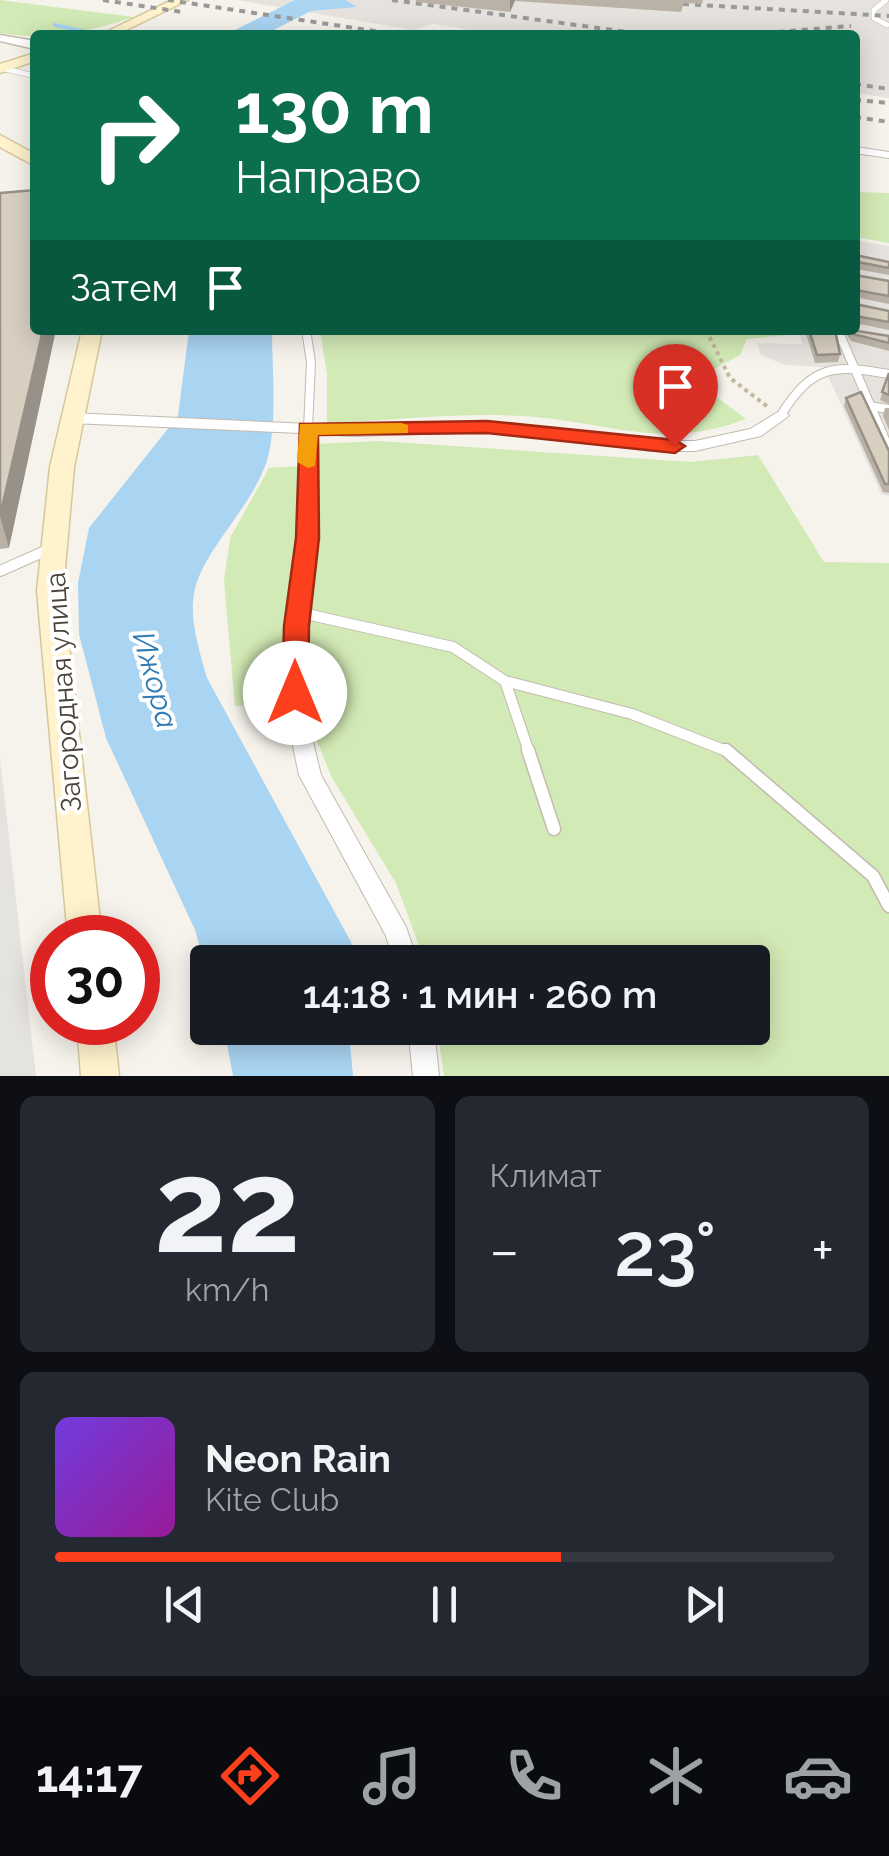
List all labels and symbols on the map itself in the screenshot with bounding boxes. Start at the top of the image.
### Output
pin [633,344,718,447]
street label: Загородная улица [39,571,88,813]
water label: Ижора [126,628,185,732]
position arrow [243,641,347,745]
speed limit sign: 30 [30,915,160,1045]

